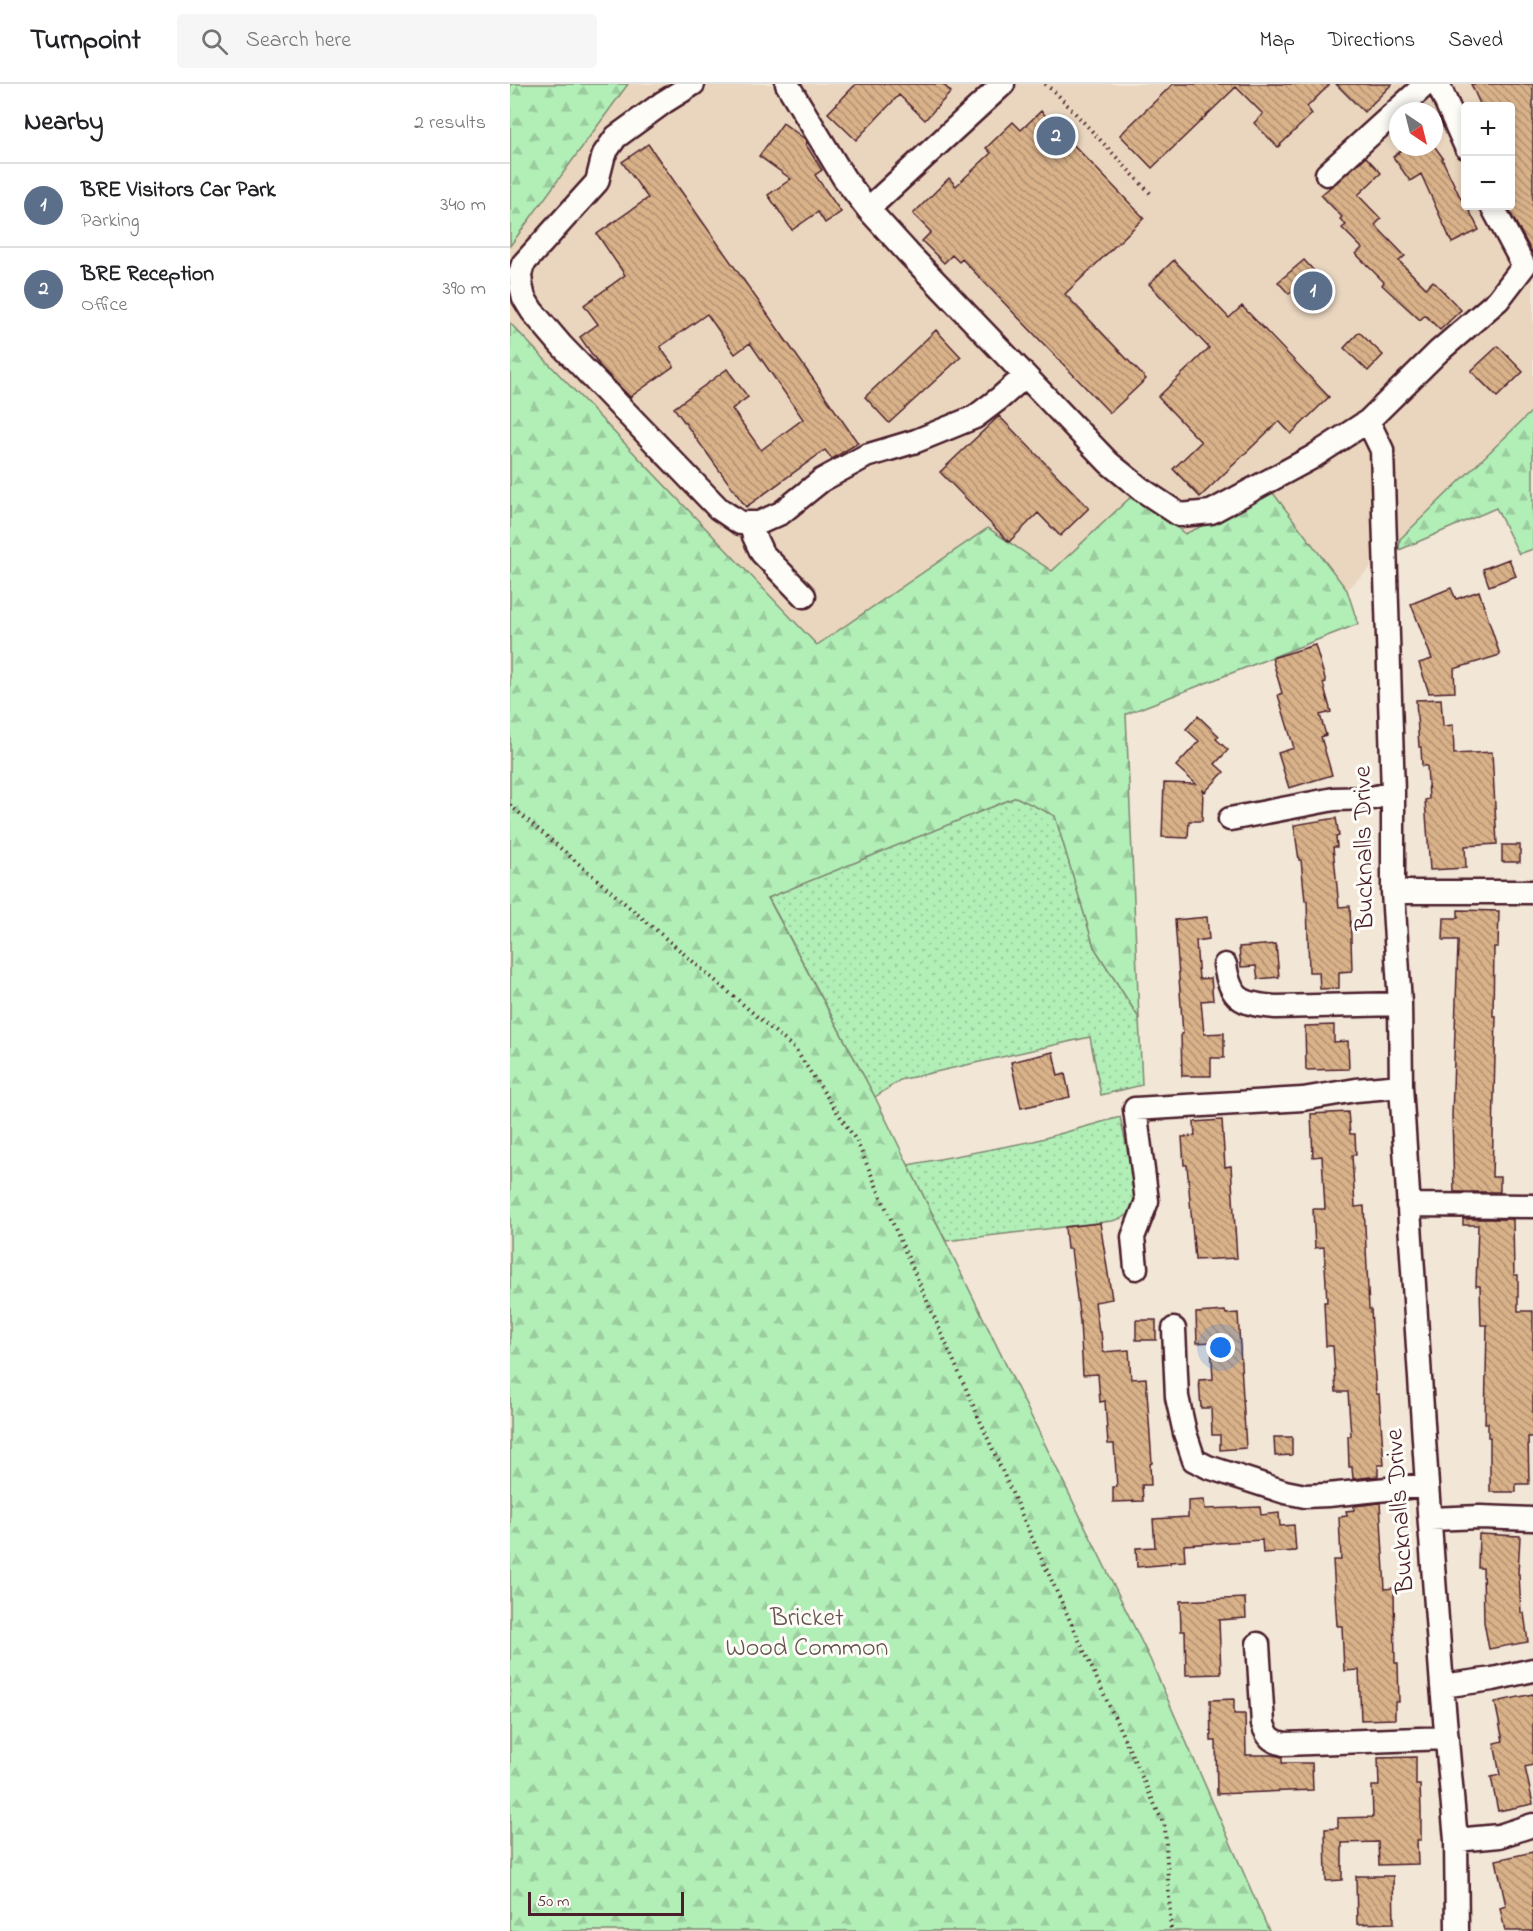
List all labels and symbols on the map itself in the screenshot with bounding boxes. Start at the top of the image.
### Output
north arrow [1389,102,1443,156]
pin: 2 [1036,113,1076,158]
pin: 1 [1294,268,1332,314]
street label: Bucknalls Drive [1345,765,1385,932]
your location [1206,1333,1235,1362]
street label: Bucknalls Drive [1376,1427,1426,1596]
park label: Bricket Wood Common [726,1600,888,1668]
scale bar [528,1889,684,1916]

